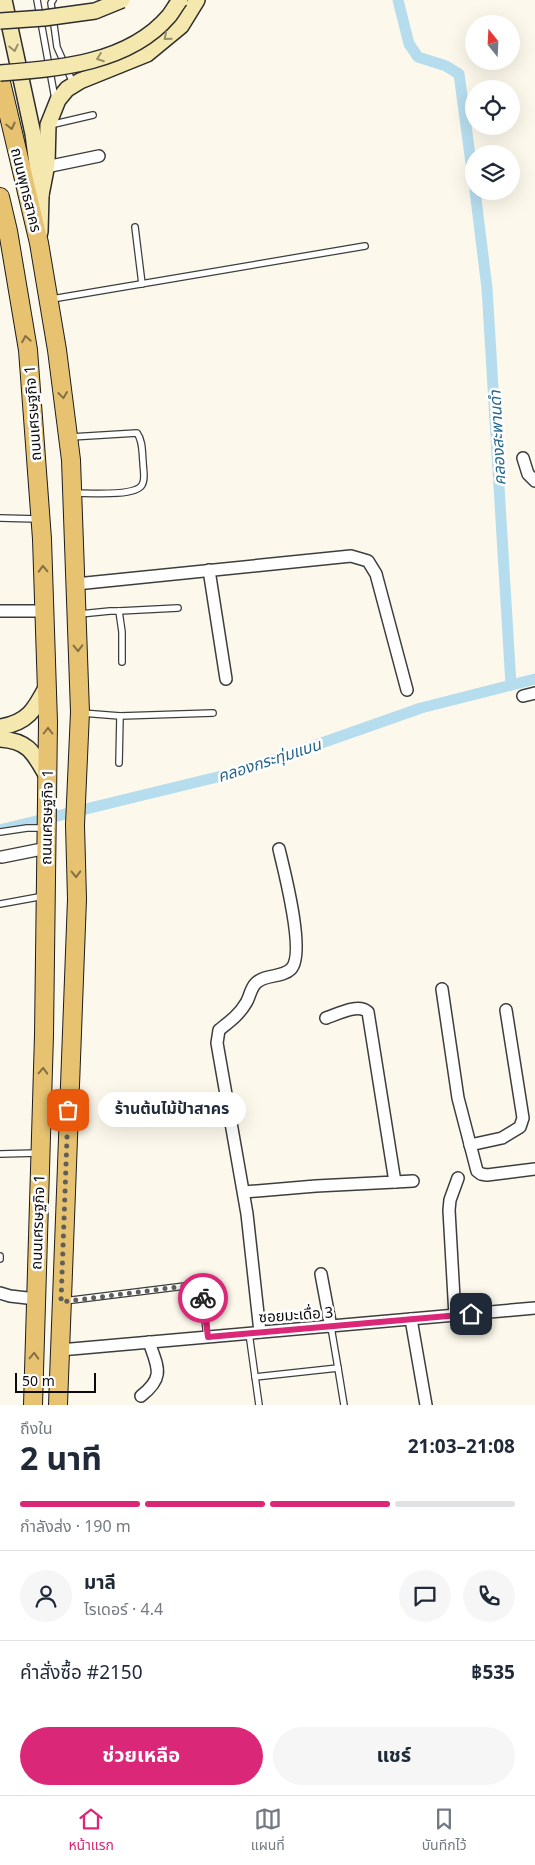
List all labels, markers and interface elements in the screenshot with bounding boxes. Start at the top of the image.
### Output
north arrow [465,15,520,70]
map controls [465,15,520,200]
one-way arrow [164,32,173,40]
one-way arrow [9,43,19,52]
one-way arrow [96,52,105,62]
button: locate [465,80,520,135]
one-way arrow [5,121,16,130]
street label: ถนนพุทธสาคร [4,145,47,235]
button: layers [465,145,520,200]
one-way arrow [22,334,32,343]
street label: ถนนเศรษฐกิจ 1 [19,364,48,462]
water label: คลองสะพานดำ [483,388,512,486]
one-way arrow [57,391,68,399]
one-way arrow [37,564,48,572]
one-way arrow [73,644,84,652]
one-way arrow [43,727,53,734]
water label: คลองกระทุ่มแบน [214,733,325,789]
street label: ถนนเศรษฐกิจ 1 [35,769,60,865]
one-way arrow [71,870,81,878]
one-way arrow [37,1067,48,1075]
pin [47,1089,89,1131]
callout: ร้านต้นไม้ป้าสาคร [98,1092,246,1128]
icon: bag [54,1096,82,1124]
text: ร้านต้นไม้ป้าสาคร [115,1097,229,1121]
street label: ถนนเศรษฐกิจ 1 [25,1174,52,1270]
courier [178,1273,228,1323]
icon: bike [189,1284,217,1312]
pin [450,1293,492,1335]
icon: home [457,1300,485,1328]
street label: ซอยมะเดื่อ 3 [258,1301,334,1330]
one-way arrow [29,1352,39,1360]
scale bar [15,1370,96,1393]
text: 50 m [22,1371,55,1392]
text: ถึงใน [20,1417,53,1441]
text: 21:03–21:08 [408,1433,515,1462]
text: 2 นาที [20,1436,102,1484]
text: กำลังส่ง · 190 m [20,1515,131,1539]
text: มาลี [84,1569,116,1598]
button: person [20,1570,72,1622]
button: chat [399,1570,451,1622]
button: phone [463,1570,515,1622]
text: ไรเดอร์ · 4.4 [84,1598,163,1622]
text: คำสั่งซื้อ #2150 [20,1659,143,1688]
text: ฿535 [471,1659,515,1688]
button: ช่วยเหลือ [20,1727,263,1785]
button: แชร์ [273,1727,515,1785]
tab: หน้าแรก [68,1805,114,1856]
tab: แผนที่ [251,1805,285,1856]
tab: บันทึกไว้ [422,1805,467,1856]

